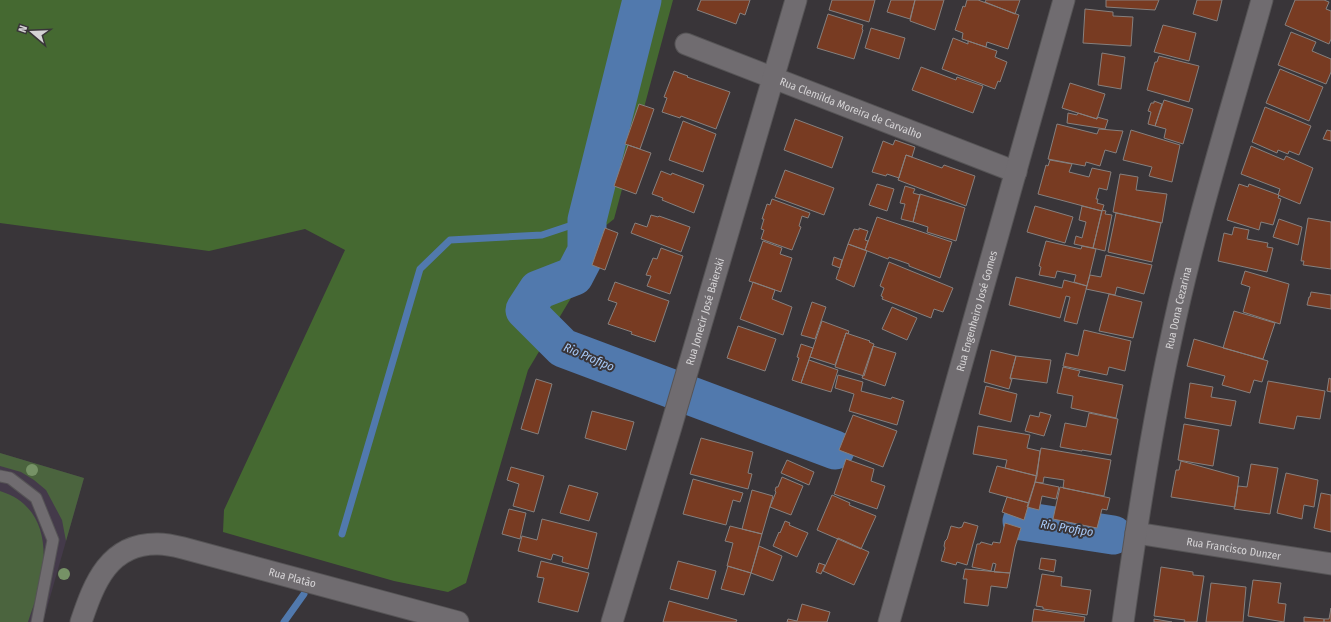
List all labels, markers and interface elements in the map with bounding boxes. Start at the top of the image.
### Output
north arrow [12,12,52,52]
text: N [16,24,30,34]
street label: Rua Clemilda Moreira de Carvalho [778,75,924,142]
street label: Rua Engenheiro José Gomes [954,249,1000,373]
street label: Rua Jonecir José Baierski [683,256,727,367]
street label: Rua Dona Cezarina [1163,266,1194,350]
water label: Rio Profipo [562,340,616,374]
water label: Rio Profipo [1039,517,1095,539]
street label: Rua Francisco Dunzer [1186,535,1282,563]
street label: Rua Platão [267,565,318,591]

